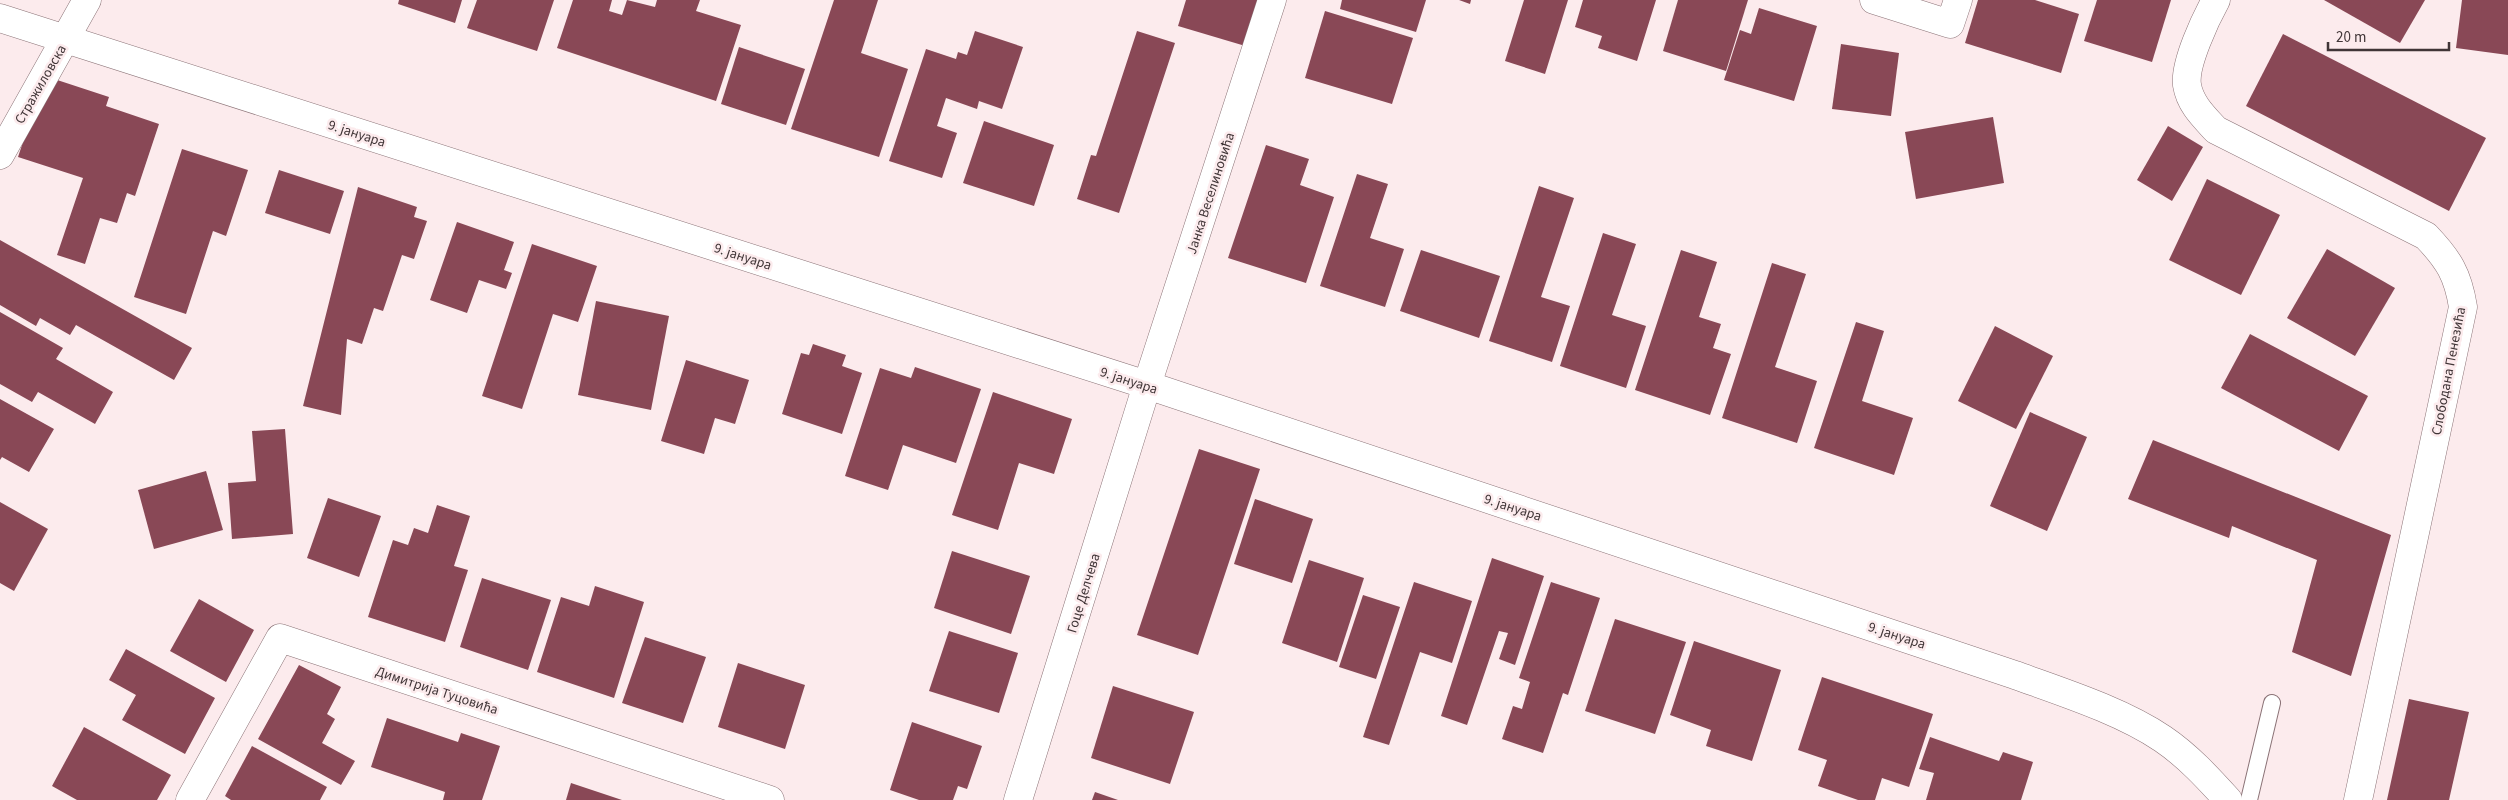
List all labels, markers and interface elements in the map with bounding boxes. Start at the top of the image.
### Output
scale bar [2328,20,2449,52]
text: 20 m [2336,27,2366,48]
street label: Стражиловска [10,41,72,128]
street label: 9. јануара [325,115,388,153]
street label: Јанка Веселиновића [1182,130,1240,257]
street label: 9. јануара [711,238,774,276]
street label: Слободана Пенезића [2427,305,2471,437]
street label: 9. јануара [1097,362,1160,400]
street label: 9. јануара [1481,489,1544,527]
street label: Гоце Делчева [1062,551,1106,636]
street label: 9. јануара [1865,617,1928,655]
street label: Димитрија Туцовића [373,662,501,720]

